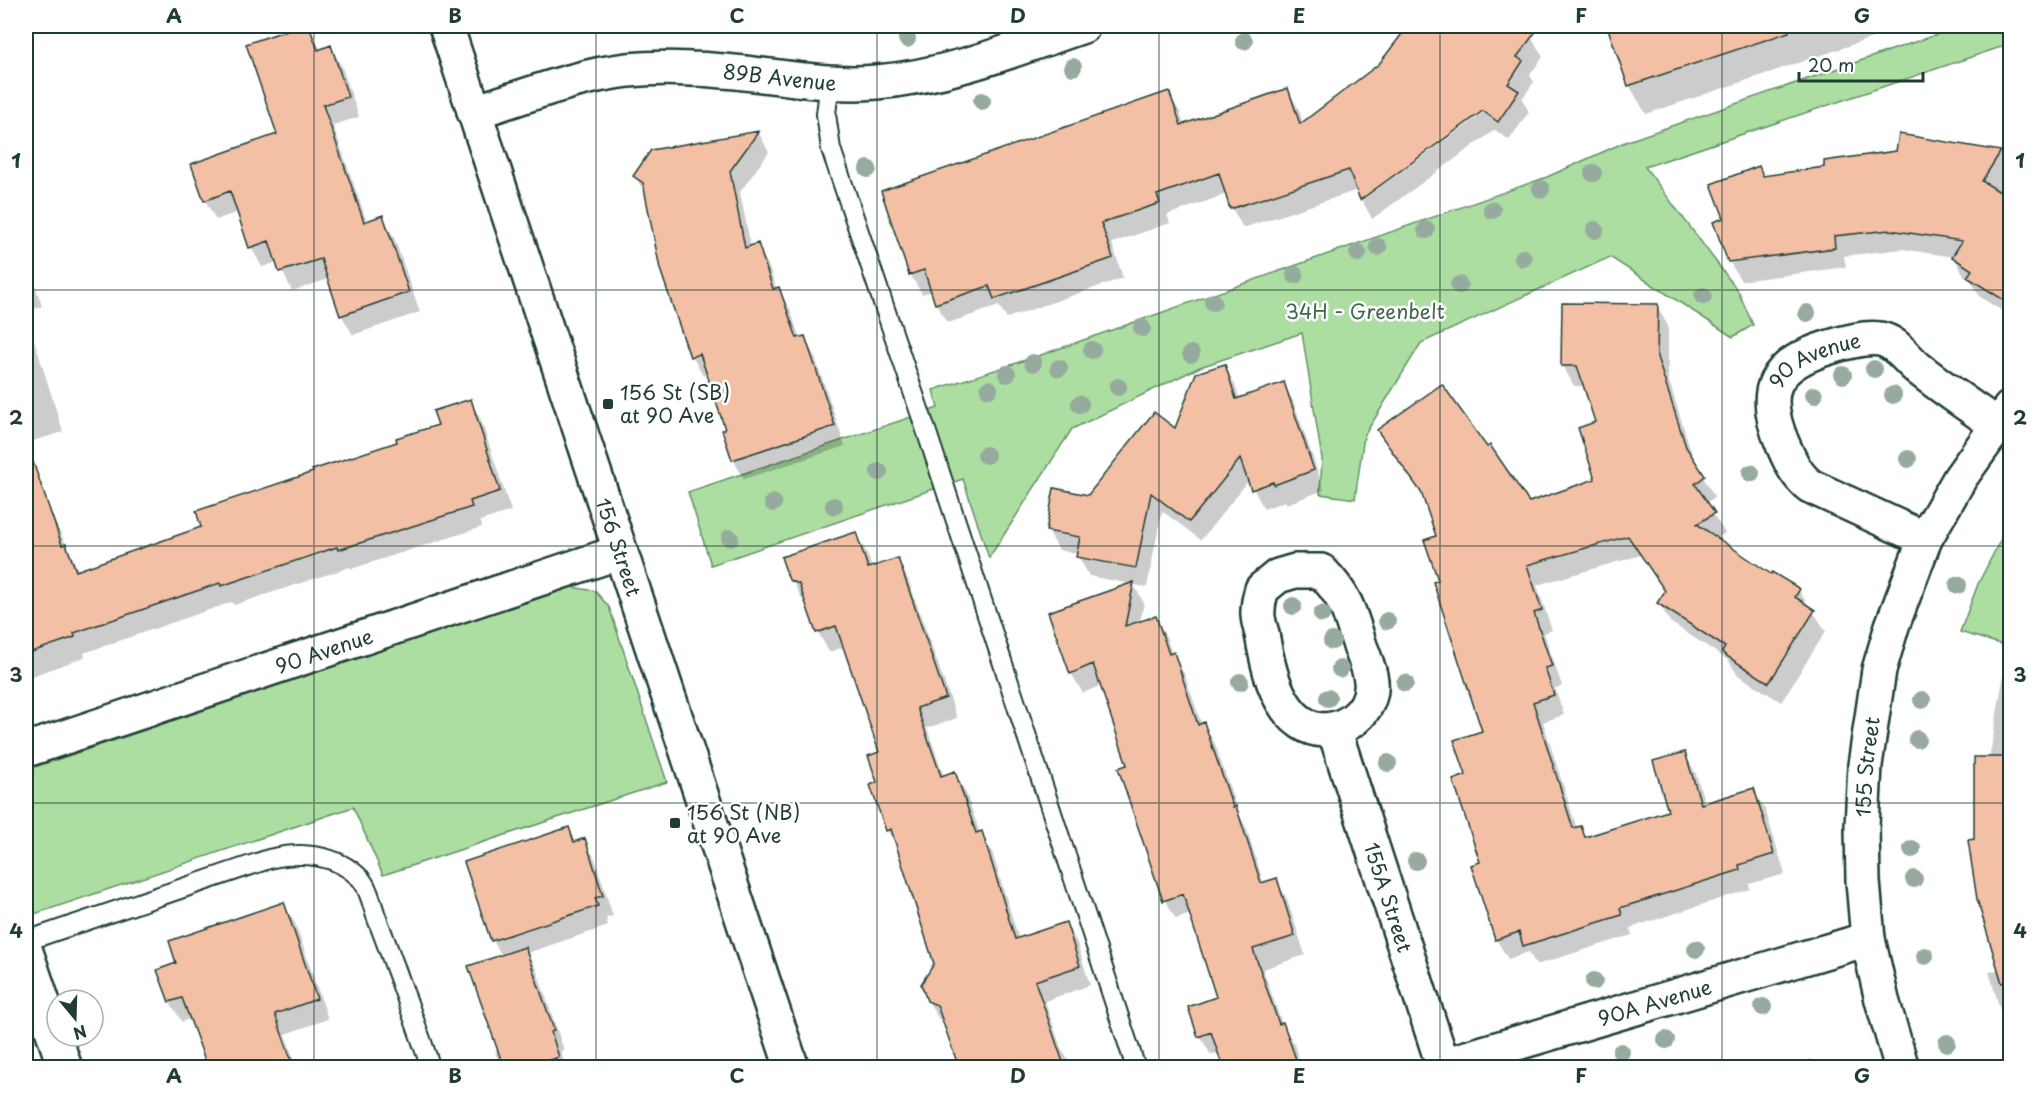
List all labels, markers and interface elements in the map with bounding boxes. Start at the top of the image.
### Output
text: A [166,0,182,30]
text: B [448,0,462,30]
text: C [729,0,745,30]
text: D [1010,0,1026,30]
text: E [1293,0,1305,30]
text: F [1575,0,1587,30]
text: G [1854,0,1870,30]
scale bar [1799,45,1924,83]
text: 20 m [1808,51,1854,78]
street label: 89B Avenue [722,56,837,98]
text: 1 [11,145,21,175]
text: 1 [2015,145,2025,175]
park label: 34H - Greenbelt [1285,296,1445,326]
street label: 90 Avenue [1761,325,1863,393]
place label: 156 St (SB) at 90 Ave [620,377,730,430]
marker: 156 St (SB) at 90 Ave [601,397,615,411]
text: 2 [9,402,23,432]
text: 2 [2013,402,2027,432]
street label: 156 Street [589,494,649,600]
street label: 90 Avenue [271,620,377,681]
text: 3 [9,659,23,689]
text: 3 [2013,659,2027,689]
street label: 155 Street [1847,715,1887,818]
place label: 156 St (NB) at 90 Ave [687,797,800,850]
marker: 156 St (NB) at 90 Ave [668,816,682,830]
street label: 155A Street [1357,839,1420,956]
text: 4 [9,915,23,945]
text: 4 [2013,915,2027,945]
street label: 90A Avenue [1594,971,1715,1033]
north arrow [45,988,105,1048]
text: N [70,1020,90,1047]
text: A [166,1060,182,1090]
text: B [448,1060,462,1090]
text: C [729,1060,745,1090]
text: D [1010,1060,1026,1090]
text: E [1293,1060,1305,1090]
text: F [1575,1060,1587,1090]
text: G [1854,1060,1870,1090]

